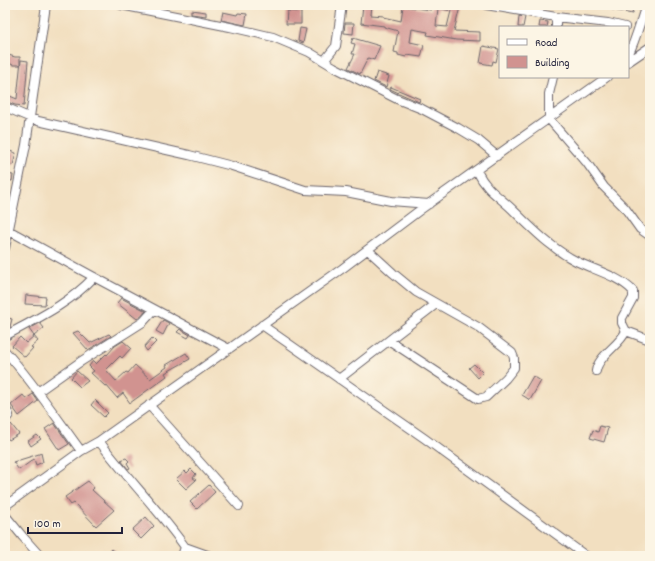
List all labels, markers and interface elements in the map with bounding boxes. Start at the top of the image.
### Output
legend [499,26,629,78]
text: Road [535,35,557,52]
text: Building [535,55,570,72]
scale bar [28,509,122,535]
text: 100 m [34,516,61,533]

